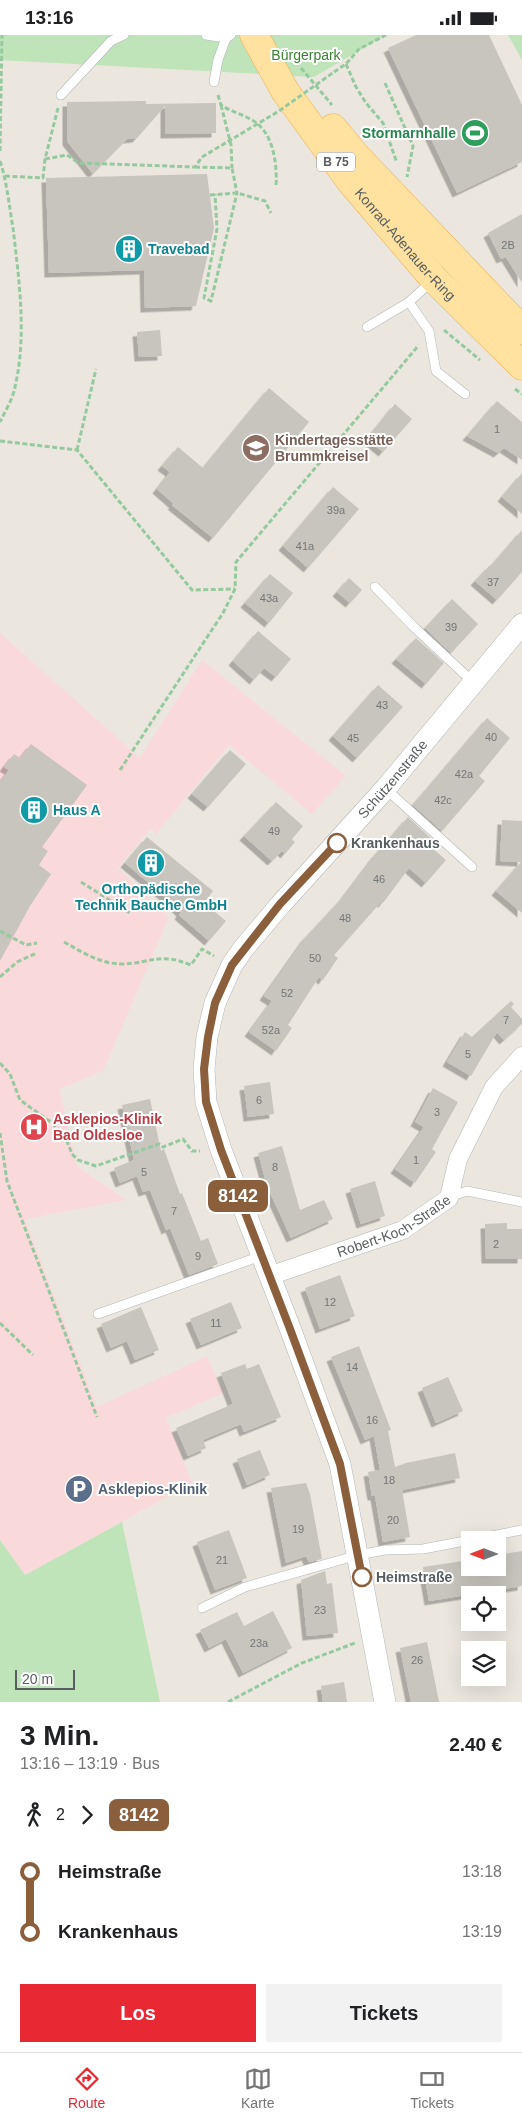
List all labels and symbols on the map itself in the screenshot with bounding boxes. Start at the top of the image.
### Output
park label: Bürgerpark [271,47,342,63]
sports icon: Stormarnhalle [460,118,490,148]
place label: Stormarnhalle [362,125,456,141]
road number: B 75 [317,153,355,171]
street label: Konrad-Adenauer-Ring [352,185,459,304]
building icon: Travebad [114,234,144,264]
house number: 2B [501,239,515,251]
place label: Travebad [148,241,209,257]
house number: 1 [494,423,500,435]
place label: Kindertagesstätte Brummkreisel [275,432,393,464]
school or university icon: Kindertagesstätte Brummkreisel [241,433,271,463]
house number: 39a [327,504,346,516]
house number: 41a [296,540,315,552]
house number: 37 [487,576,499,588]
house number: 43a [260,592,279,604]
house number: 39 [445,621,457,633]
house number: 43 [376,699,388,711]
house number: 40 [485,731,497,743]
house number: 45 [347,732,359,744]
street label: Schützenstraße [355,736,431,821]
house number: 42a [455,768,474,780]
house number: 42c [434,794,452,806]
building icon: Haus A [19,795,49,825]
place label: Haus A [53,802,101,818]
house number: 49 [268,825,280,837]
marker: Krankenhaus [327,833,347,853]
place label: Krankenhaus [351,835,440,851]
building icon: Orthopädische Technik Bauche GmbH [136,848,166,878]
house number: 46 [373,873,385,885]
place label: Orthopädische Technik Bauche GmbH [75,881,227,913]
house number: 48 [339,912,351,924]
house number: 50 [309,952,321,964]
house number: 52 [281,987,293,999]
house number: 7 [503,1014,509,1026]
house number: 52a [262,1024,281,1036]
house number: 5 [465,1048,471,1060]
house number: 6 [256,1094,262,1106]
house number: 3 [434,1106,440,1118]
place label: Asklepios-Klinik Bad Oldesloe [53,1111,162,1143]
hospital icon: Asklepios-Klinik Bad Oldesloe [19,1112,49,1142]
house number: 1 [413,1154,419,1166]
house number: 8 [272,1161,278,1173]
house number: 5 [141,1166,147,1178]
line badge: 8142 [203,1180,273,1212]
street label: Robert-Koch-Straße [335,1191,454,1260]
house number: 7 [171,1205,177,1217]
house number: 2 [493,1238,499,1250]
house number: 9 [195,1250,201,1262]
house number: 12 [324,1296,336,1308]
house number: 11 [210,1317,222,1329]
house number: 14 [346,1361,358,1373]
house number: 16 [366,1414,378,1426]
parking icon: Asklepios-Klinik [64,1474,94,1504]
house number: 18 [383,1474,395,1486]
place label: Asklepios-Klinik [98,1481,207,1497]
house number: 20 [387,1514,399,1526]
house number: 19 [292,1523,304,1535]
north arrow [461,1531,506,1576]
house number: 21 [216,1554,228,1566]
marker: Heimstraße [352,1567,372,1587]
place label: Heimstraße [376,1569,452,1585]
house number: 23 [314,1604,326,1616]
house number: 23a [250,1637,269,1649]
house number: 26 [411,1654,423,1666]
scale bar [15,1667,75,1690]

